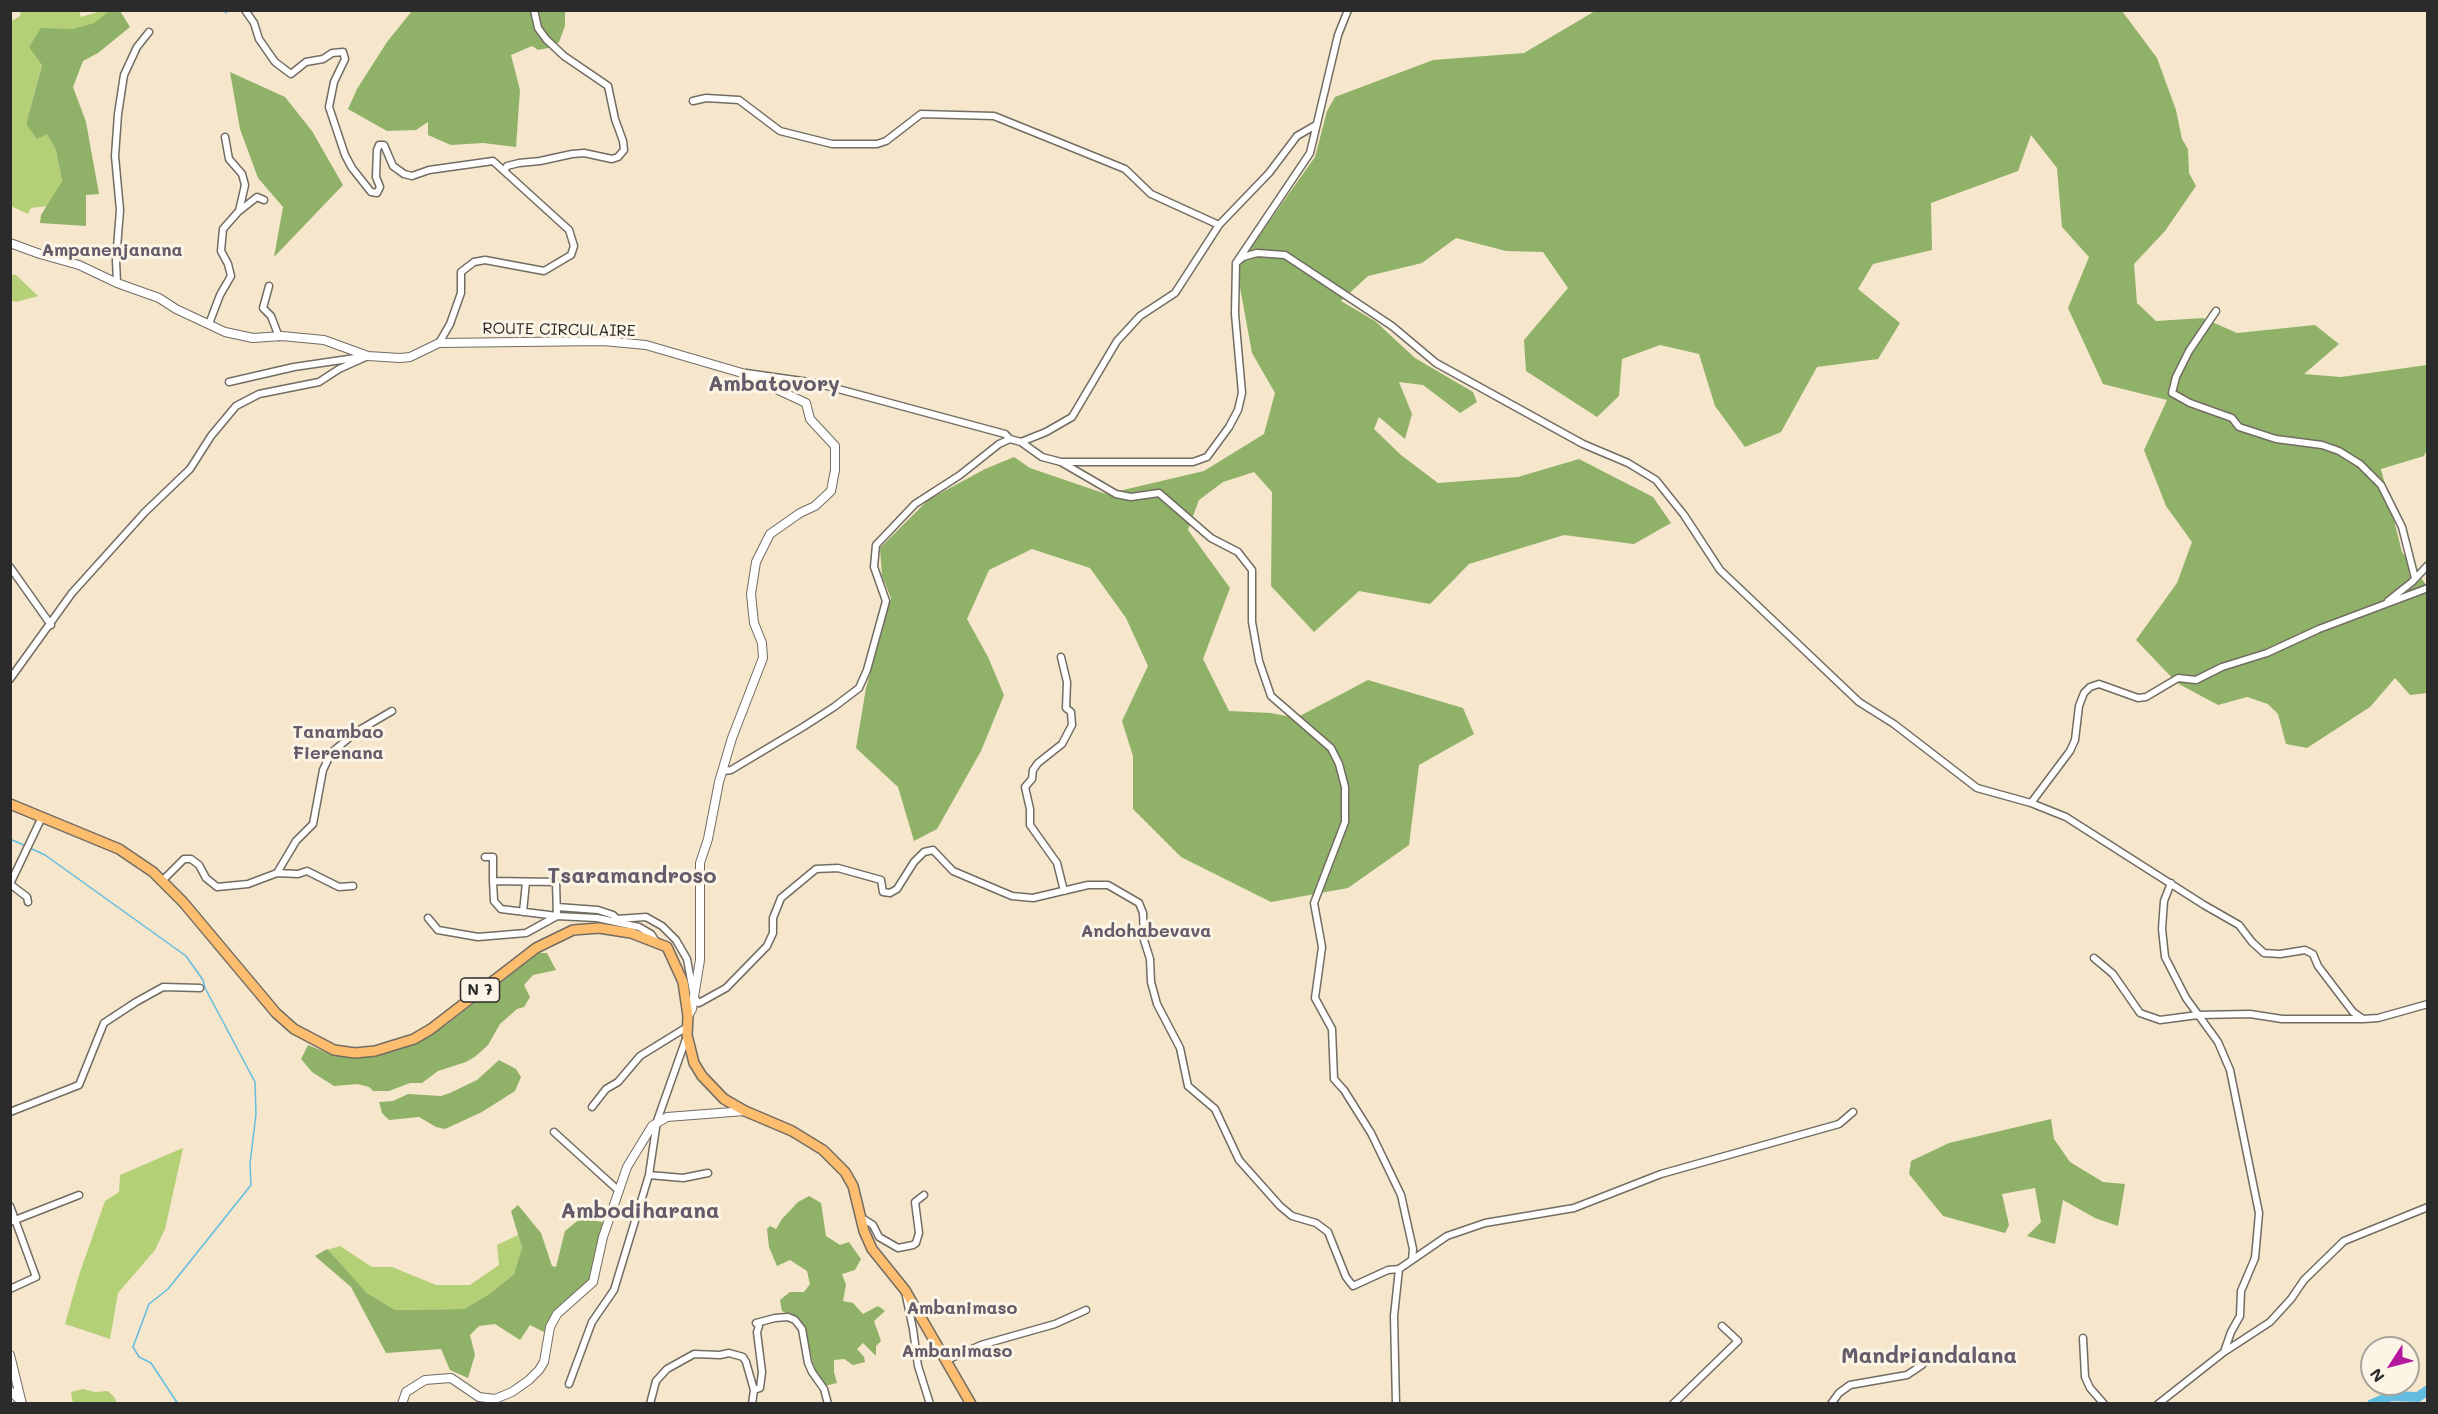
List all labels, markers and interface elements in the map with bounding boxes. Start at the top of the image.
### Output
district label: Ampanenjanana [41,239,183,261]
street label: ROUTE CIRCULAIRE [482,319,636,341]
district label: Ambatovory [708,371,840,397]
district label: Tanambao Fierenana [292,721,384,764]
district label: Tsaramandroso [547,863,717,889]
district label: Andohabevava [1081,920,1211,942]
road number: N 7 [460,978,500,1002]
district label: Ambodiharana [561,1198,719,1224]
district label: Ambanimaso [906,1297,1018,1319]
north arrow [2360,1336,2420,1396]
district label: Ambanimaso [901,1340,1013,1362]
district label: Mandriandalana [1841,1343,2017,1369]
text: N [2365,1365,2389,1387]

